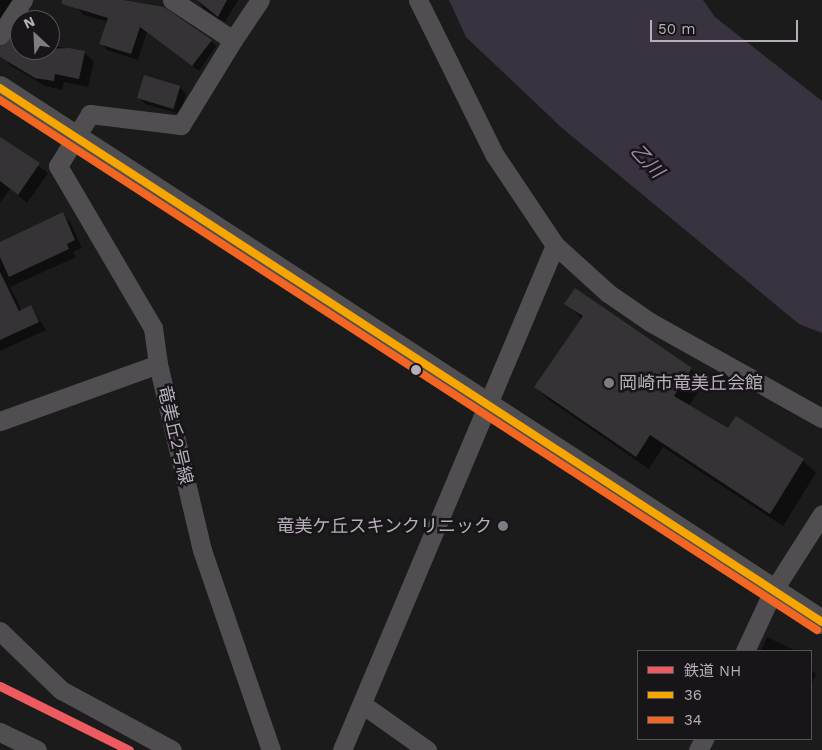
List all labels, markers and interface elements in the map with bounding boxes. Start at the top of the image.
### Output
north arrow [10,10,60,60]
scale bar [652,10,800,42]
text: N [21,13,37,32]
text: 50 m [658,20,695,38]
water label: 乙川 [626,139,668,183]
unlabelled marker [411,365,421,375]
place label: 岡崎市竜美丘会館 [619,372,763,394]
marker: 岡崎市竜美丘会館 [603,377,615,389]
street label: 竜美丘2号線 [153,384,197,486]
place label: 竜美ケ丘スキンクリニック [276,515,492,537]
marker: 竜美ケ丘スキンクリニック [496,519,510,533]
legend [637,650,812,740]
text: 鉄道 NH [684,662,741,680]
text: 36 [684,686,702,704]
text: 34 [684,711,702,729]

